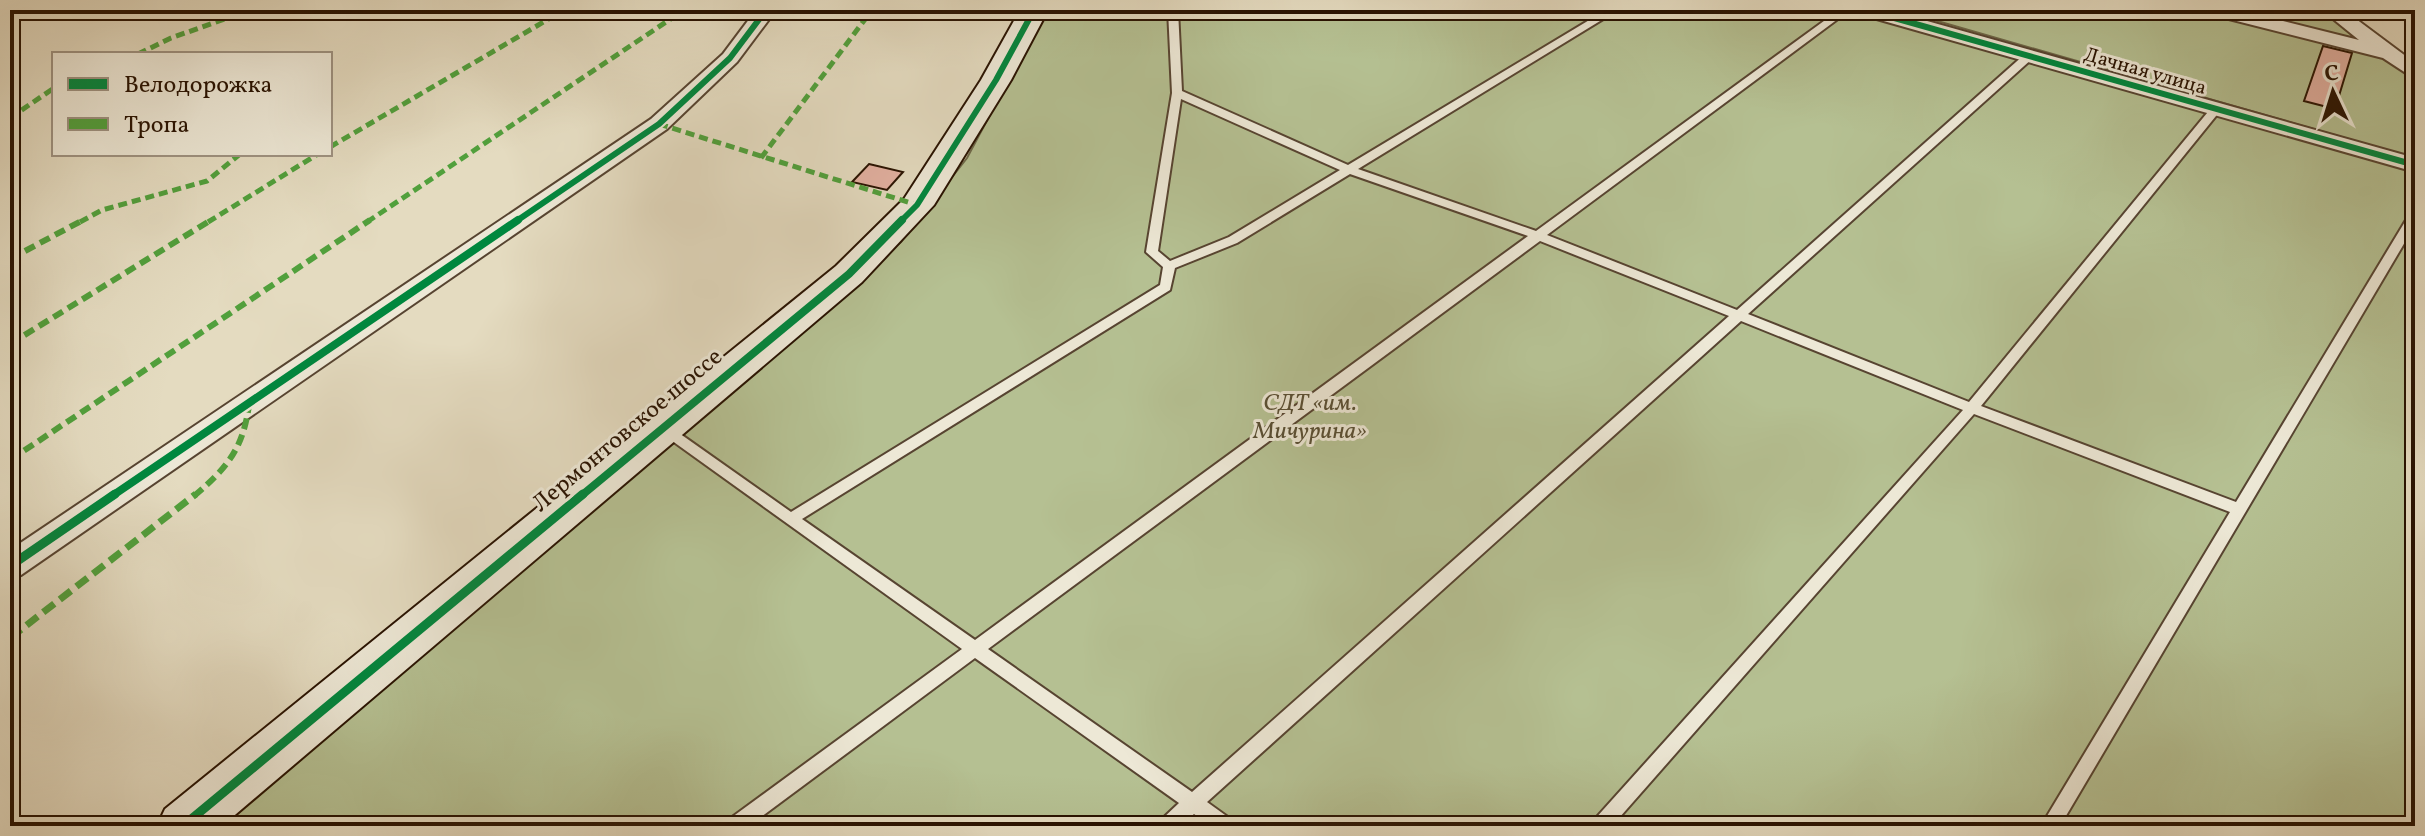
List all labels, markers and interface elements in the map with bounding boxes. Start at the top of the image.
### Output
street label: Дачная улица [2081,41,2209,103]
legend [52,52,332,156]
north arrow [2293,52,2373,132]
text: С [2324,59,2340,90]
text: Велодорожка [124,69,272,103]
text: Тропа [124,109,190,143]
street label: Лермонтовское шоссе [525,341,731,521]
park label: СДТ «им. Мичурина» [1252,387,1367,449]

